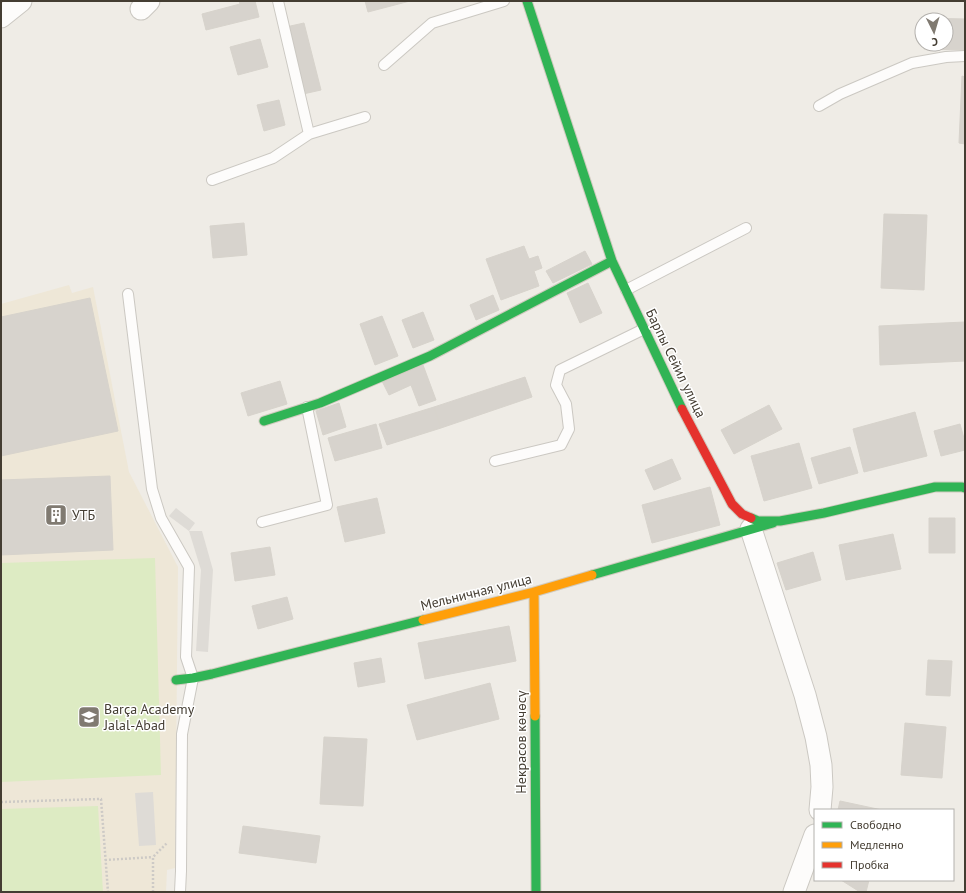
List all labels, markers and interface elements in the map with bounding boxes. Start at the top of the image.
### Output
north arrow [914,12,954,52]
text: С [931,35,939,49]
street label: Барпы Сейил улица [642,306,710,420]
building icon: УТБ [43,502,69,528]
place label: УТБ [72,506,96,524]
street label: Мельничная улица [419,569,534,615]
street label: Некрасов көчөсү [512,690,530,794]
place label: Barça Academy Jalal-Abad [103,700,195,734]
school or university icon: Barça Academy Jalal-Abad [76,704,102,730]
legend [814,809,954,881]
text: Свободно [850,817,901,832]
text: Медленно [850,837,904,852]
text: Пробка [850,857,889,872]

